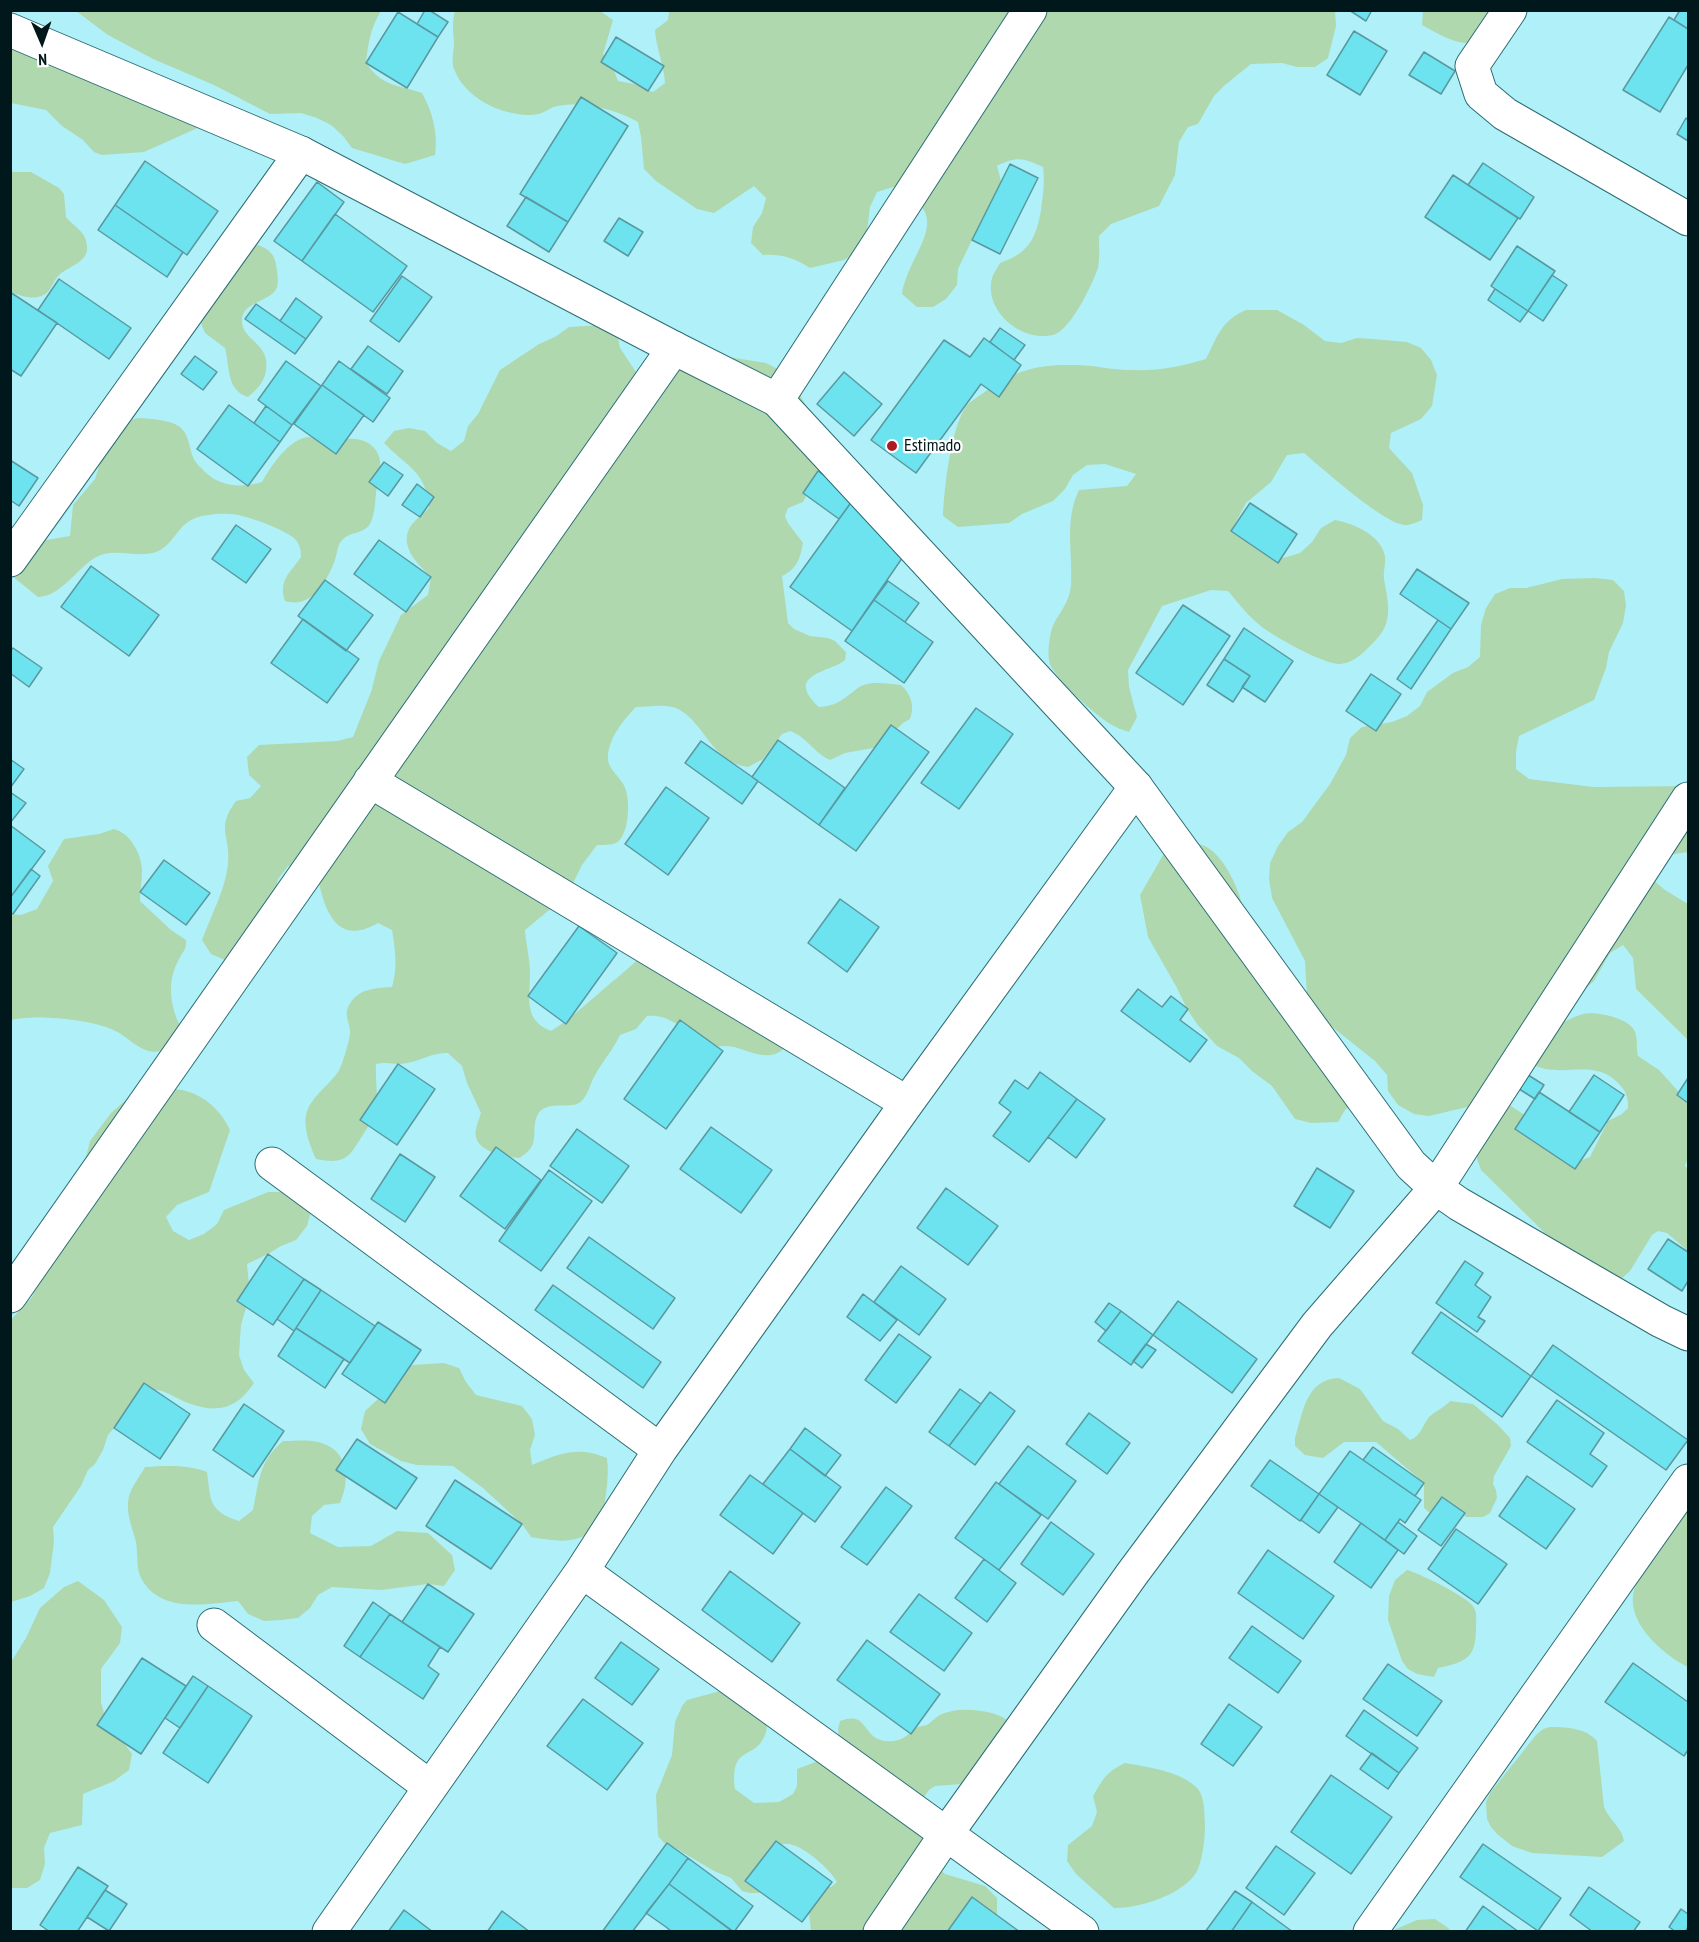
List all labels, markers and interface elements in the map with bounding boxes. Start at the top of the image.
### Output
north arrow [12,12,72,72]
text: N [38,50,47,70]
place label: Estimado [904,435,961,457]
marker: Estimado [885,439,899,453]

